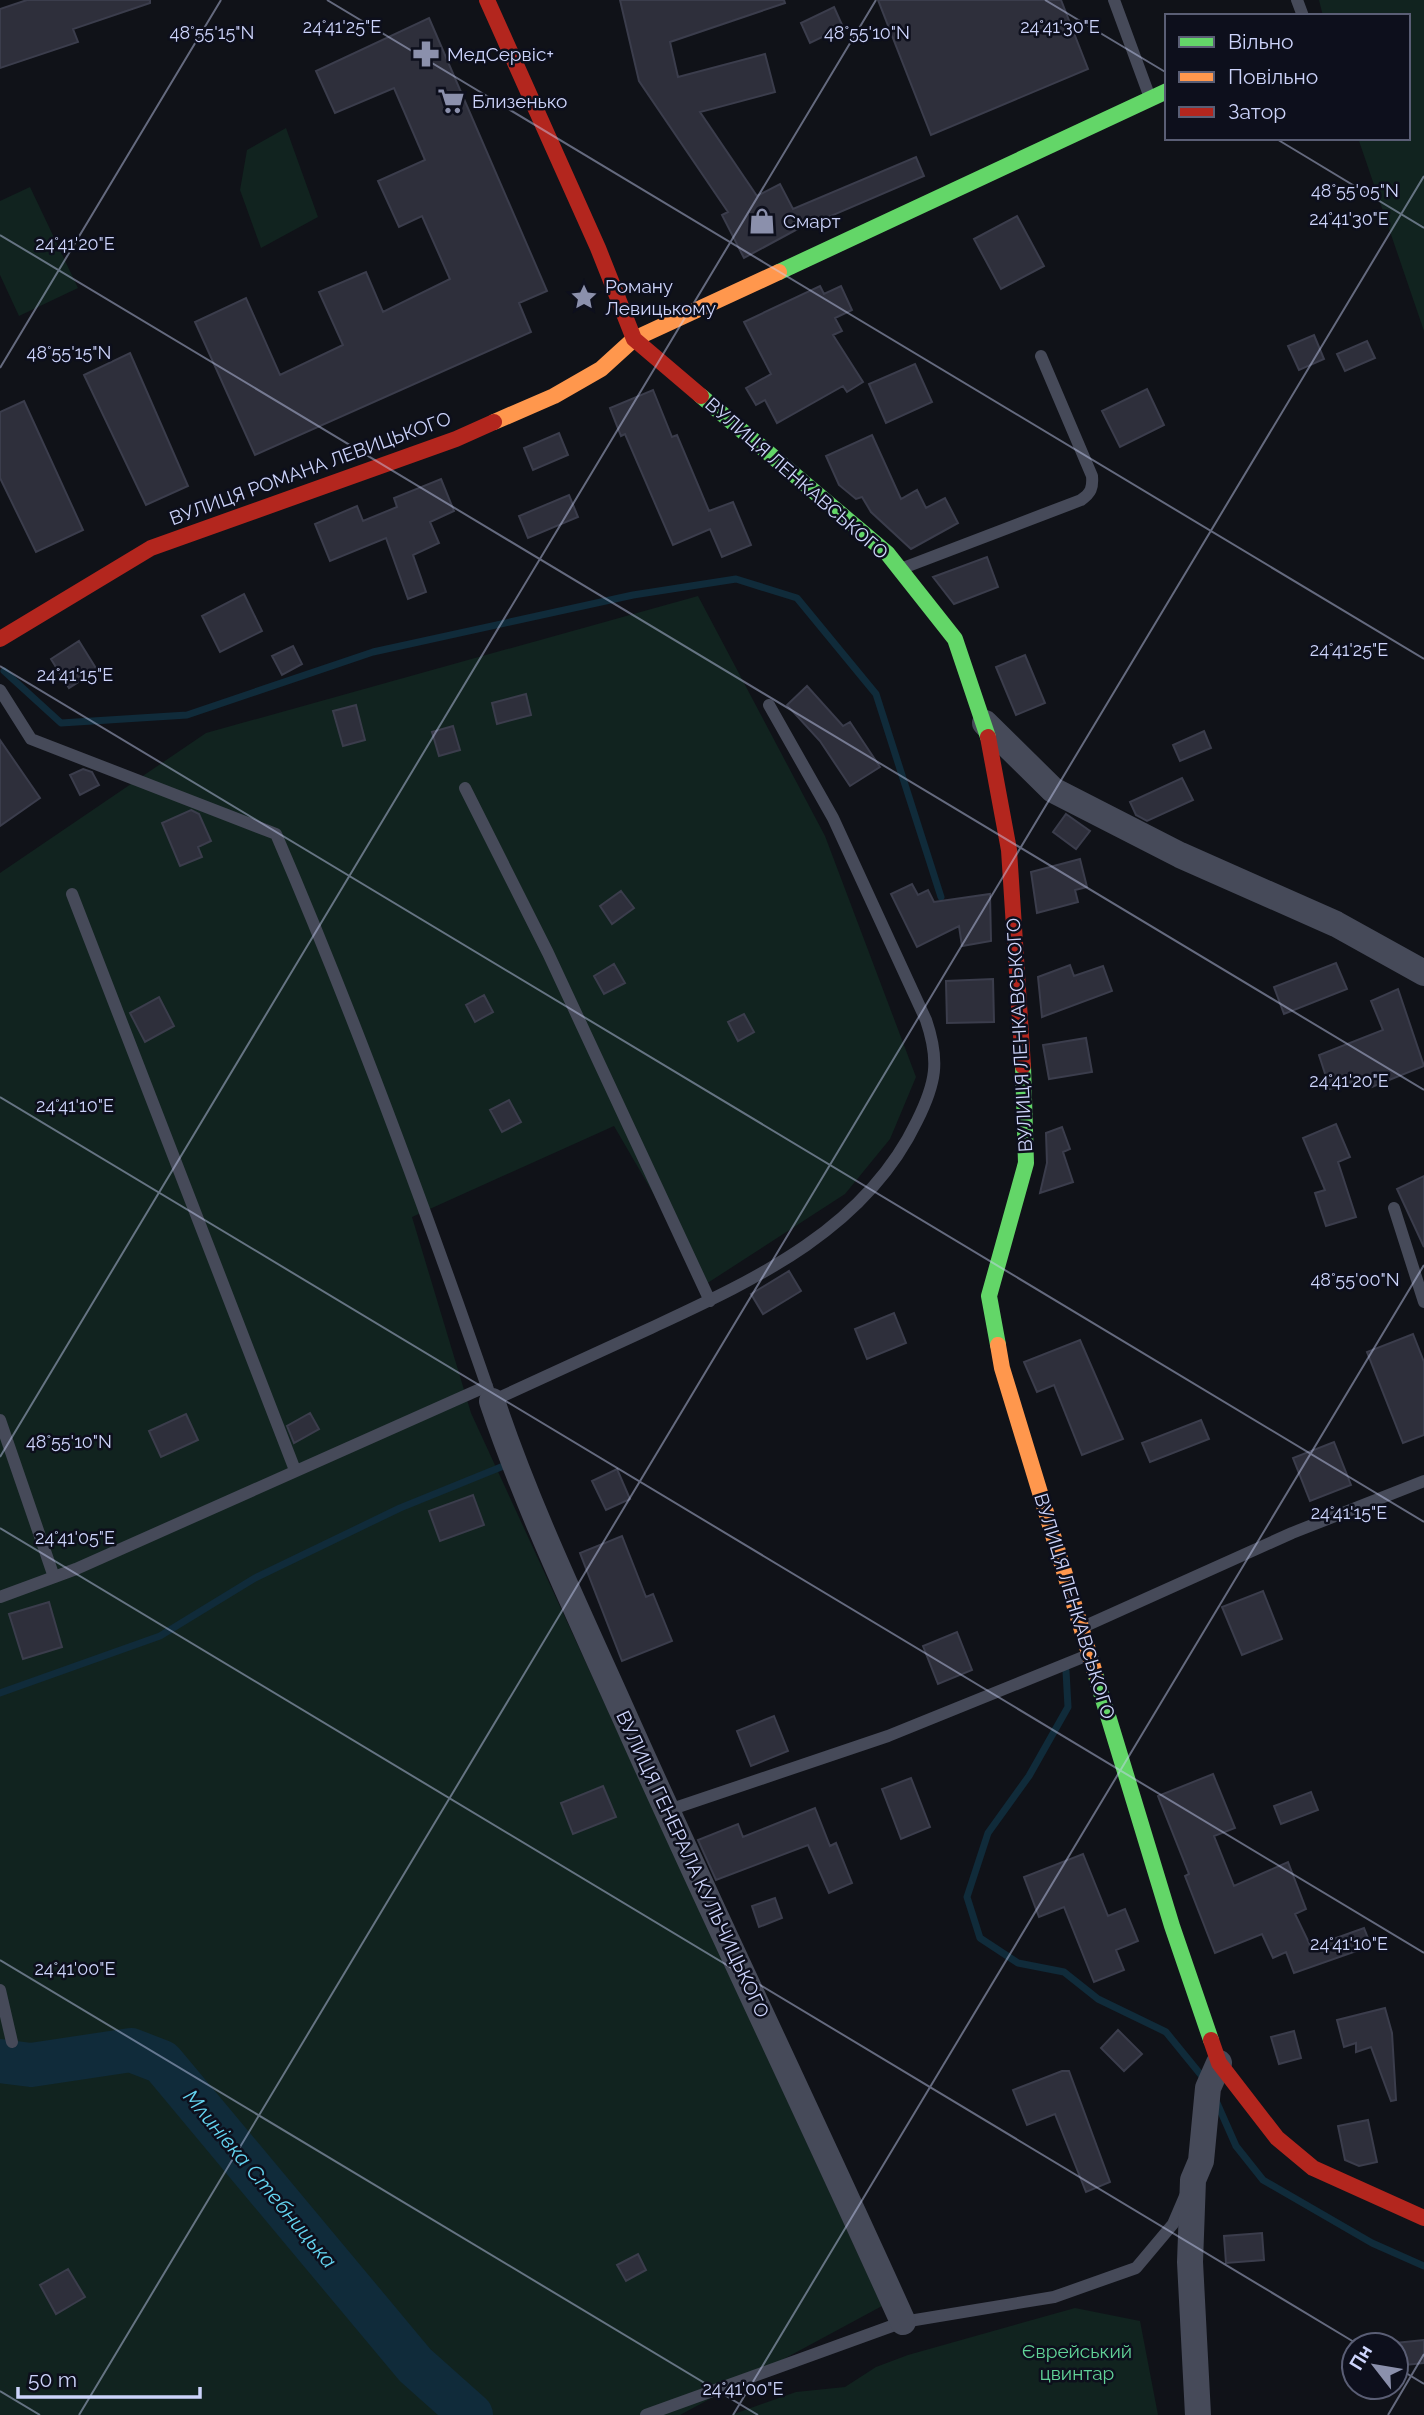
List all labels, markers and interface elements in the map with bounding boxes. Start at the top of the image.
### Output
legend [1165,14,1410,140]
text: 24°41'25"E [303,16,381,37]
text: 24°41'30"E [1020,16,1100,37]
text: 48°55'15"N [170,22,254,43]
text: 48°55'10"N [824,22,910,43]
text: Вільно [1228,29,1294,54]
pharmacy icon: МедСервіс+ [411,39,441,69]
place label: МедСервіс+ [447,43,554,65]
text: Повільно [1228,64,1318,89]
supermarket icon: Близенько [436,86,466,116]
place label: Близенько [472,90,567,112]
text: Затор [1228,99,1286,124]
text: 48°55'05"N [1311,180,1399,201]
shop icon: Смарт [747,206,777,236]
text: 24°41'30"E [1309,208,1389,229]
place label: Смарт [783,210,841,232]
text: 24°41'20"E [35,233,115,254]
place label: Роману Левицькому [605,275,716,319]
place icon: Роману Левицькому [569,282,599,312]
text: 48°55'15"N [27,342,111,363]
street label: ВУЛИЦЯ ЛЕНКАВСЬКОГО [701,393,893,563]
street label: ВУЛИЦЯ РОМАНА ЛЕВИЦЬКОГО [166,407,454,529]
text: 24°41'25"E [1310,639,1388,660]
text: 24°41'15"E [37,664,113,685]
street label: ВУЛИЦЯ ЛЕНКАВСЬКОГО [1002,917,1036,1153]
text: 24°41'20"E [1309,1070,1389,1091]
text: 24°41'10"E [36,1095,114,1116]
text: 48°55'00"N [1310,1269,1400,1290]
text: 48°55'10"N [26,1431,112,1452]
street label: ВУЛИЦЯ ЛЕНКАВСЬКОГО [1030,1491,1120,1721]
text: 24°41'15"E [1311,1502,1387,1523]
text: 24°41'05"E [35,1527,115,1548]
street label: ВУЛИЦЯ ГЕНЕРАЛА КУЛЬЧИЦЬКОГО [612,1707,774,2021]
text: 24°41'10"E [1310,1933,1388,1954]
text: 24°41'00"E [34,1958,116,1979]
water label: Млинівка Стебницька [179,2084,342,2273]
north arrow [1340,2331,1410,2401]
park label: Єврейський цвинтар [1022,2340,1132,2384]
text: Пн [1344,2341,1376,2374]
scale bar [18,2356,200,2400]
text: 50 m [28,2367,77,2392]
text: 24°41'00"E [702,2378,784,2399]

